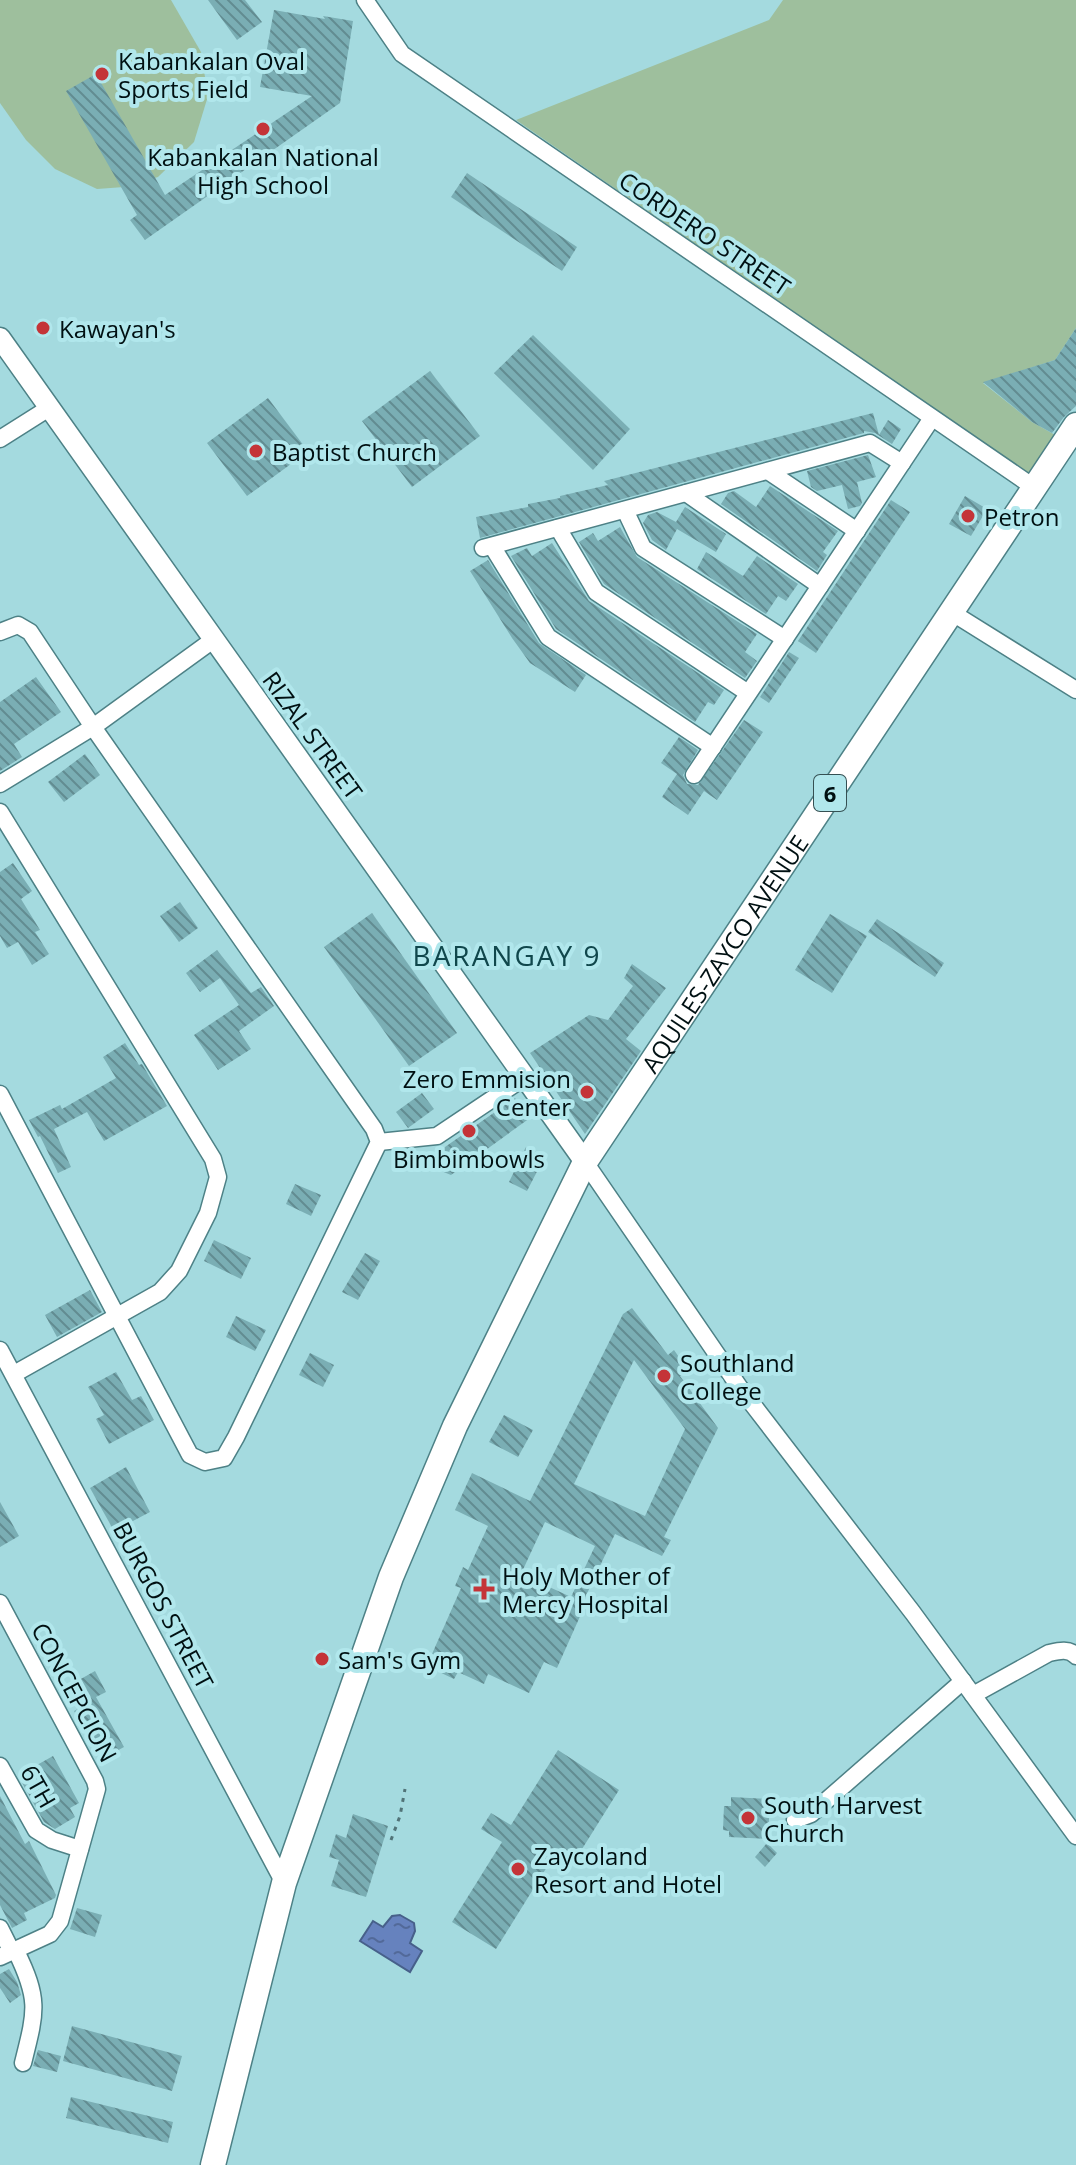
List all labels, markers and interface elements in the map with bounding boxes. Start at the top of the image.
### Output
place label: Kabankalan Oval Sports Field [118,44,305,105]
marker: Kabankalan Oval Sports Field [93,65,111,83]
marker: Kabankalan National High School [254,120,272,138]
place label: Kabankalan National High School [147,140,379,201]
street label: CORDERO STREET [613,163,797,303]
place label: Kawayan's [59,312,176,345]
marker: Kawayan's [34,319,52,337]
place label: Baptist Church [272,435,437,468]
marker: Baptist Church [247,442,265,460]
place label: Petron [984,500,1059,533]
marker: Petron [959,507,977,525]
street label: RIZAL STREET [255,665,371,805]
road number: 6 [814,775,846,811]
street label: AQUILES-ZAYCO AVENUE [633,828,815,1079]
district label: BARANGAY 9 [413,936,601,974]
place label: Zero Emmision Center [403,1062,571,1123]
marker: Zero Emmision Center [578,1083,596,1101]
marker: Bimbimbowls [460,1122,478,1140]
place label: Bimbimbowls [393,1142,545,1175]
place label: Southland College [680,1346,794,1407]
marker: Southland College [655,1367,673,1385]
street label: BURGOS STREET [106,1516,222,1694]
place label: Holy Mother of Mercy Hospital [502,1559,672,1620]
marker: Holy Mother of Mercy Hospital [473,1578,495,1600]
street label: CONCEPCION [24,1617,126,1767]
place label: Sam's Gym [338,1643,461,1676]
marker: Sam's Gym [313,1650,331,1668]
street label: 6TH [14,1758,64,1814]
place label: South Harvest Church [764,1788,922,1849]
marker: South Harvest Church [739,1809,757,1827]
place label: Zaycoland Resort and Hotel [534,1839,722,1900]
marker: Zaycoland Resort and Hotel [509,1860,527,1878]

